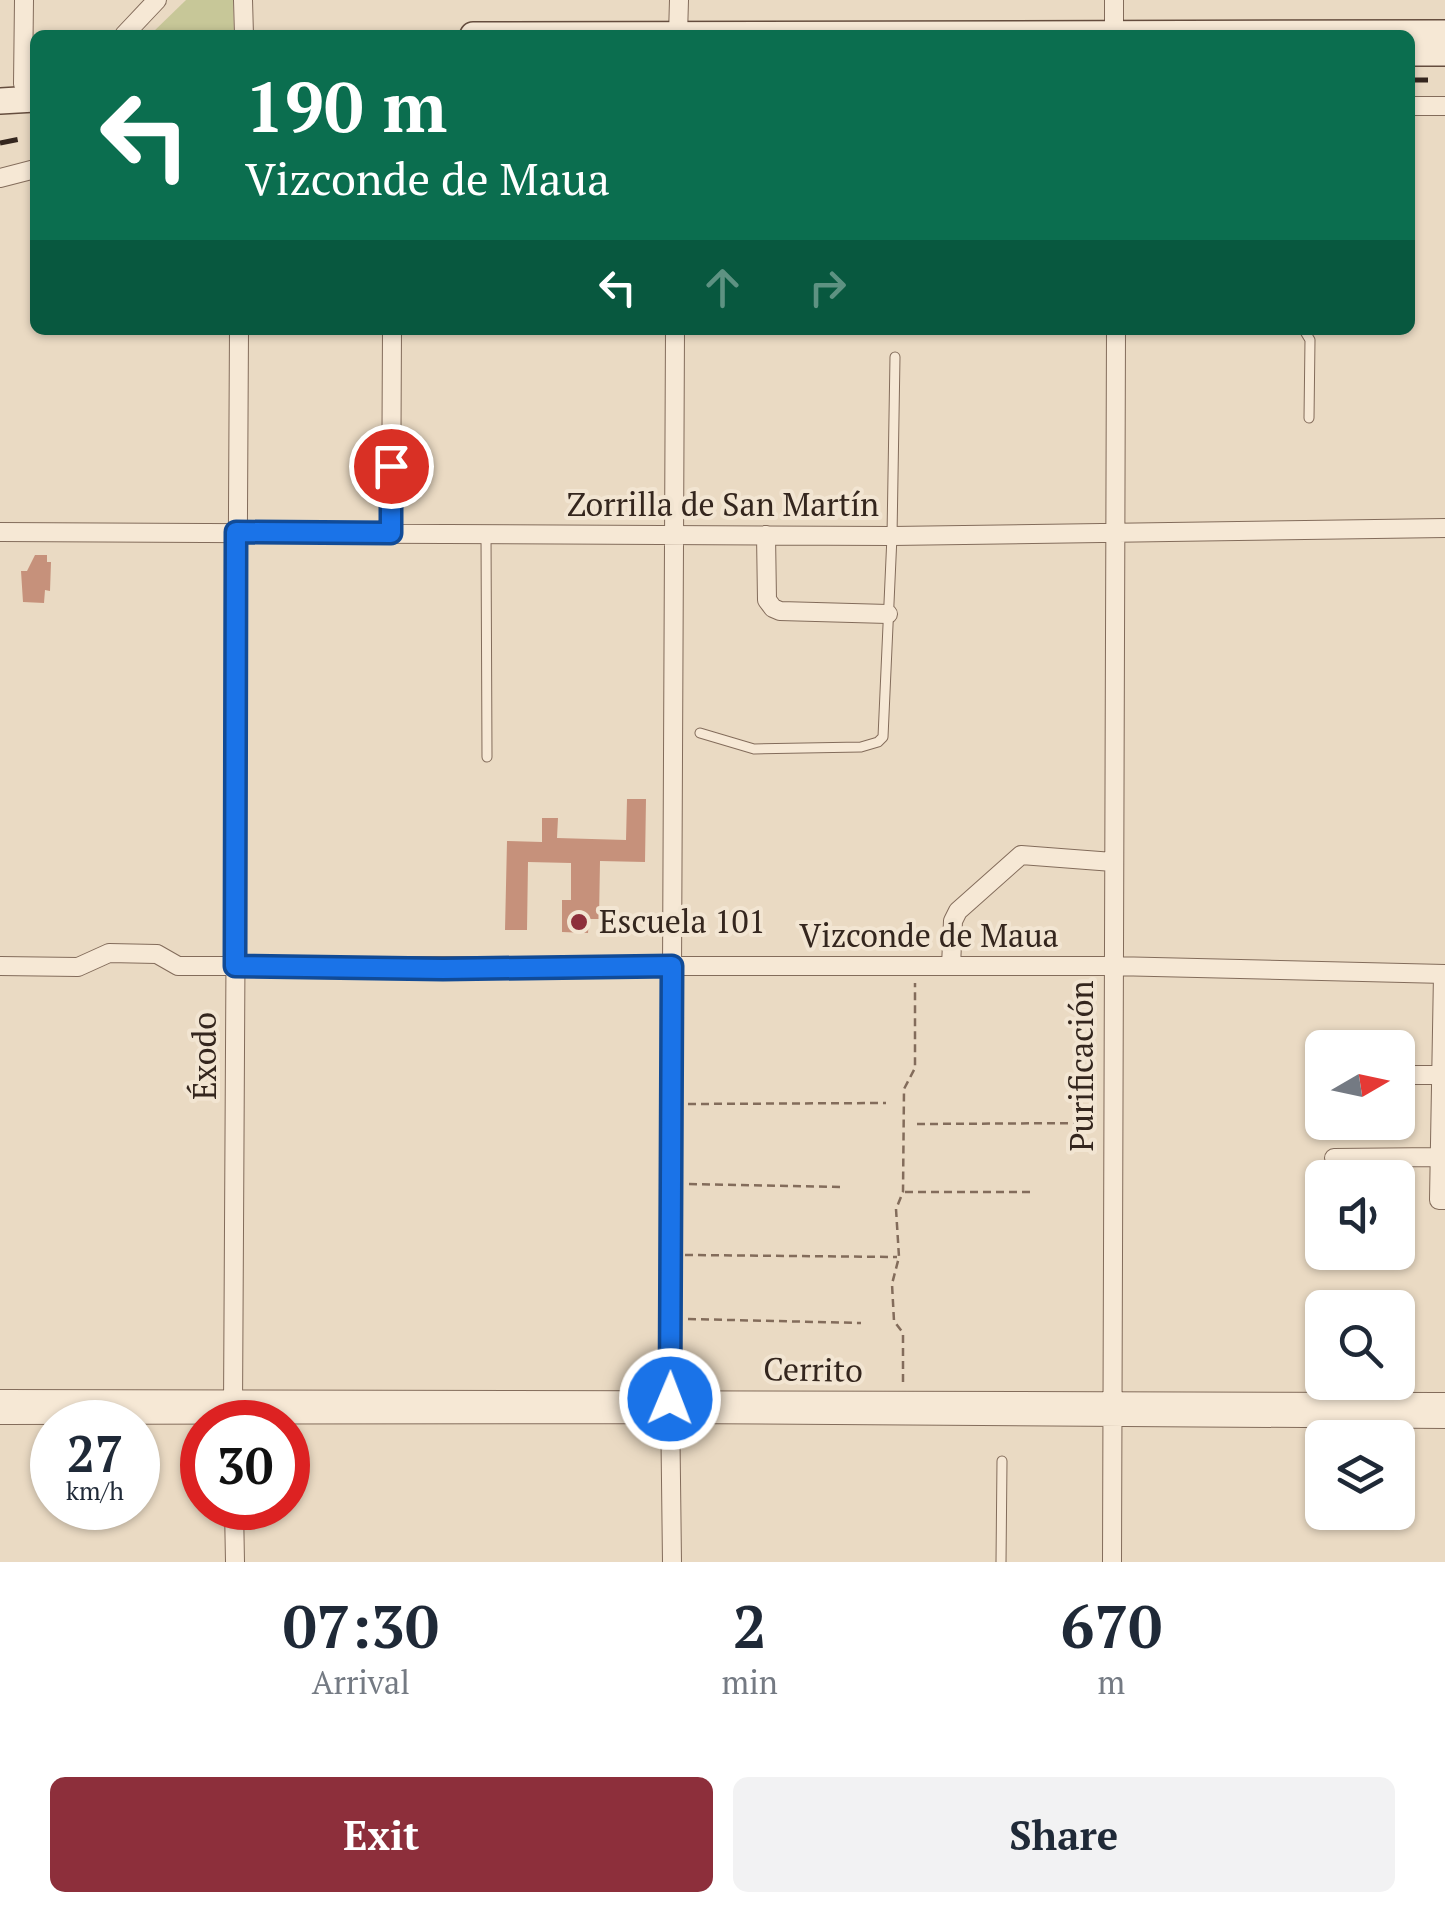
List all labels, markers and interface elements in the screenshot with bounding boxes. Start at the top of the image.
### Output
text: 190 m [245,59,447,152]
icon: left [80,70,210,200]
text: Vizconde de Maua [245,148,610,208]
icon: left [590,260,645,315]
icon: ahead [695,260,750,315]
icon: right [800,260,855,315]
pin [349,424,434,509]
icon: arrive [364,439,419,494]
street label: Zorrilla de San Martín [567,483,879,525]
place label: Escuela 101 [599,900,766,942]
marker: Escuela 101 [568,911,590,933]
street label: Vizconde de Maua [799,914,1059,956]
street label: Purificación [1060,981,1102,1151]
street label: Éxodo [183,1012,225,1100]
north arrow [1305,1030,1415,1140]
map controls [1305,1030,1415,1530]
button: sound [1305,1160,1415,1270]
button: search [1305,1290,1415,1400]
position arrow [618,1347,722,1451]
street label: Cerrito [763,1347,863,1391]
speed limit sign: 30 [180,1400,310,1530]
text: 27 [67,1420,123,1486]
button: layers [1305,1420,1415,1530]
text: km/h [66,1474,124,1507]
text: 07:30 [283,1586,439,1665]
text: 2 [733,1586,767,1665]
text: 670 [1061,1586,1162,1665]
text: Arrival [312,1661,410,1703]
text: min [722,1661,778,1703]
text: m [1098,1661,1125,1703]
button: Exit [50,1777,713,1892]
button: Share [733,1777,1395,1892]

